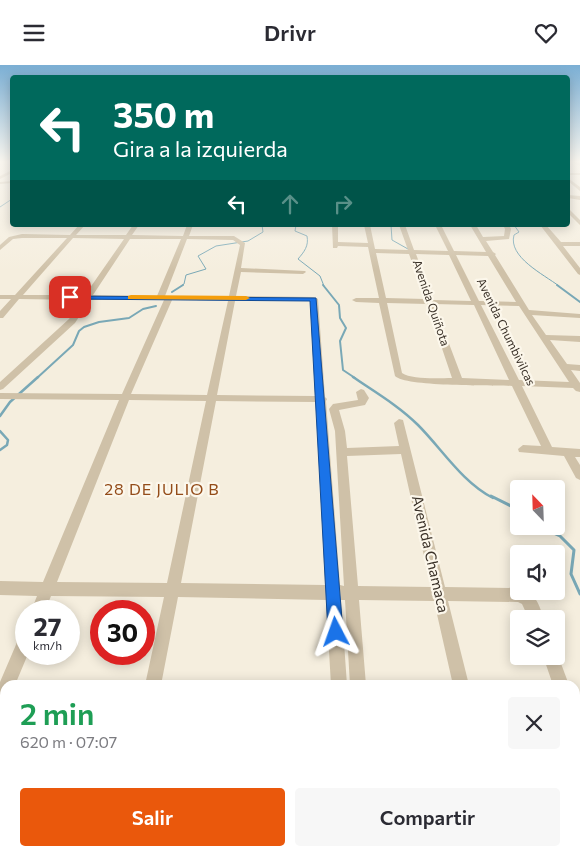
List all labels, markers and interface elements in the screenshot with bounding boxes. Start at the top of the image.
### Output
icon: menu [20,19,48,47]
text: Drivr [264,19,316,46]
icon: heart [532,19,560,47]
text: 350 m [113,92,214,135]
icon: left [30,95,95,160]
text: Gira a la izquierda [113,135,288,162]
icon: left [223,190,251,218]
icon: ahead [276,190,304,218]
icon: right [329,190,357,218]
street label: Avenida Quiñota [411,258,453,348]
street label: Avenida Chumbivilcas [475,275,539,388]
pin [49,276,91,318]
icon: arrive [56,283,84,311]
district label: 28 DE JULIO B [104,479,220,498]
north arrow [510,480,565,535]
map controls [510,480,565,665]
street label: Avenida Chamaca [409,493,453,614]
button: sound [510,545,565,600]
speed limit sign: 30 [90,600,155,665]
position arrow [309,605,361,657]
button: layers [510,610,565,665]
text: 27 [34,611,61,641]
text: km/h [33,638,62,652]
text: 2 min [20,694,94,731]
button: close [508,697,560,749]
text: 620 m · 07:07 [20,732,117,751]
button: Salir [20,788,285,846]
button: Compartir [295,788,560,846]

